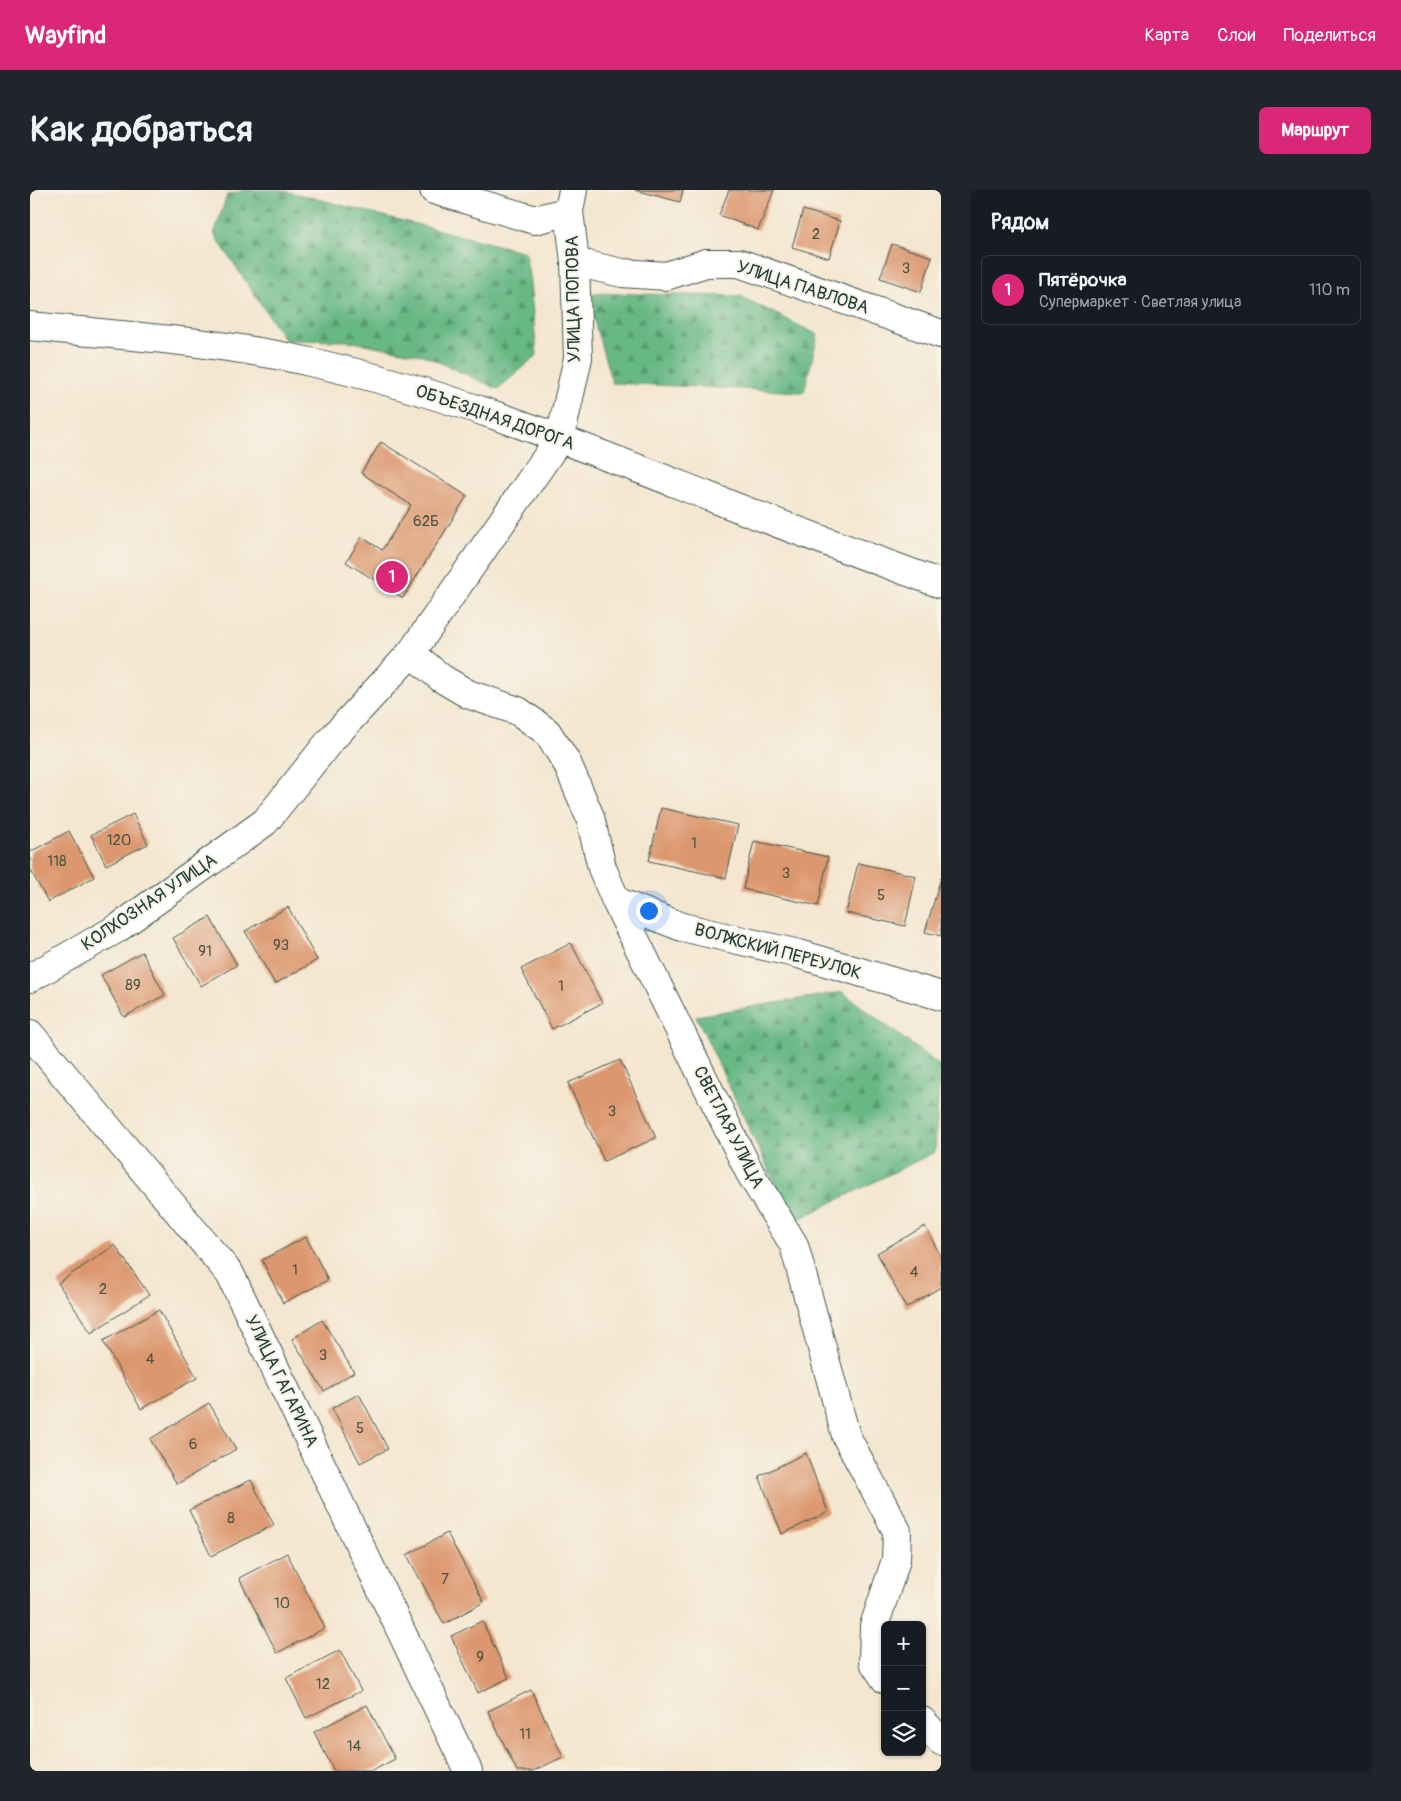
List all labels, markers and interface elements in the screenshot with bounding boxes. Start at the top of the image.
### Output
text: Wayfind [25,21,106,50]
text: Карта [1145,24,1189,47]
text: Слои [1217,24,1255,47]
text: Поделиться [1283,24,1376,47]
button: Маршрут [1259,107,1371,154]
text: Как добраться [30,108,253,152]
text: Рядом [991,209,1049,236]
house number: 2 [812,225,820,244]
street label: УЛИЦА ПОПОВА [561,235,586,363]
street label: УЛИЦА ПАВЛОВА [734,255,872,320]
house number: 3 [902,259,910,278]
text: Пятёрочка [1039,268,1127,292]
text: 1 [1005,280,1011,300]
text: 110 m [1309,280,1350,300]
text: Супермаркет · Светлая улица [1039,292,1241,312]
street label: ОБЪЕЗДНАЯ ДОРОГА [412,379,578,456]
house number: 62Б [413,512,439,531]
pin: 1 [376,558,408,596]
house number: 120 [107,831,131,850]
house number: 1 [691,834,697,853]
street label: КОЛХОЗНАЯ УЛИЦА [77,848,222,956]
house number: 118 [47,852,67,871]
house number: 3 [782,864,790,883]
house number: 5 [877,886,885,905]
your location [636,898,662,924]
street label: ВОЛЖСКИЙ ПЕРЕУЛОК [692,918,864,985]
house number: 93 [273,936,289,955]
house number: 91 [198,942,212,961]
house number: 89 [125,976,141,995]
house number: 1 [558,977,564,996]
street label: СВЕТЛАЯ УЛИЦА [688,1062,769,1193]
house number: 3 [608,1102,616,1121]
house number: 1 [292,1261,298,1280]
house number: 4 [910,1263,919,1282]
house number: 2 [99,1280,107,1299]
street label: УЛИЦА ГАГАРИНА [240,1311,324,1451]
house number: 3 [319,1346,327,1365]
house number: 4 [146,1350,155,1369]
house number: 5 [356,1419,364,1438]
house number: 6 [189,1435,197,1454]
house number: 8 [227,1509,235,1528]
house number: 7 [441,1570,449,1589]
house number: 10 [274,1594,290,1613]
map controls [881,1621,926,1756]
button: + [881,1621,926,1666]
house number: 9 [476,1648,484,1667]
button: − [881,1666,926,1711]
house number: 12 [316,1675,330,1694]
button: layers [881,1711,926,1756]
house number: 11 [519,1725,531,1744]
house number: 14 [347,1737,362,1756]

